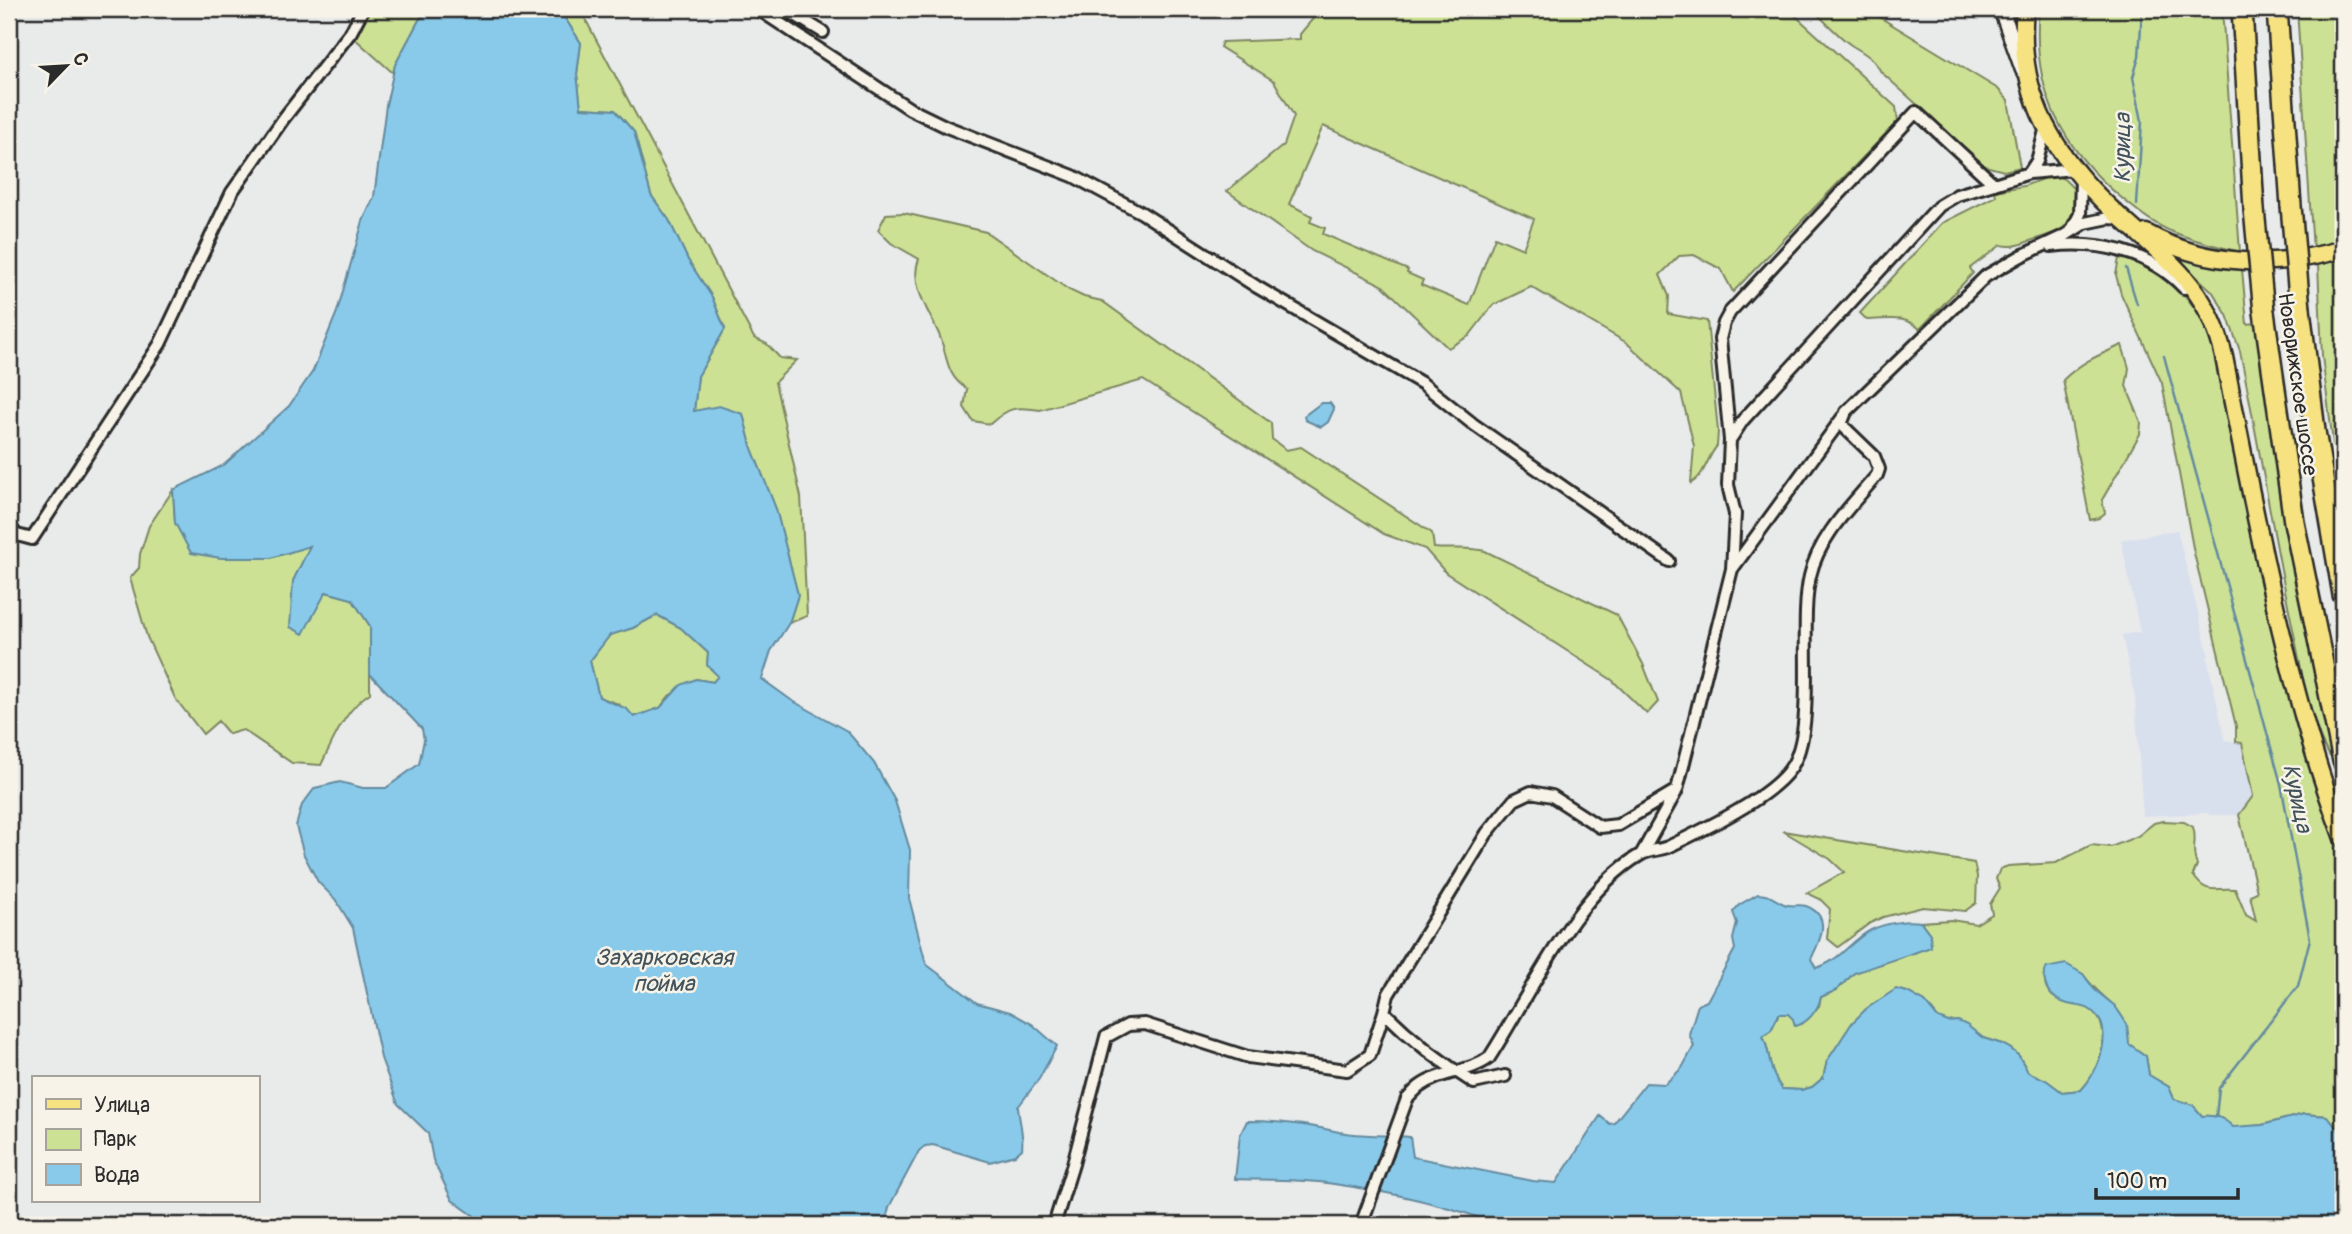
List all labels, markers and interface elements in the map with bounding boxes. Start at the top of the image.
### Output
north arrow [32,32,102,102]
text: С [67,49,94,70]
water label: Курица [2108,112,2137,183]
street label: Новорижское шоссе [2271,291,2324,478]
water label: Курица [2276,761,2319,836]
water label: Захарковская пойма [595,943,735,998]
legend [32,1076,259,1202]
text: Улица [94,1092,150,1119]
text: Парк [94,1126,137,1153]
scale bar [2096,1157,2238,1201]
text: Вода [94,1162,140,1189]
text: 100 m [2107,1168,2167,1195]

